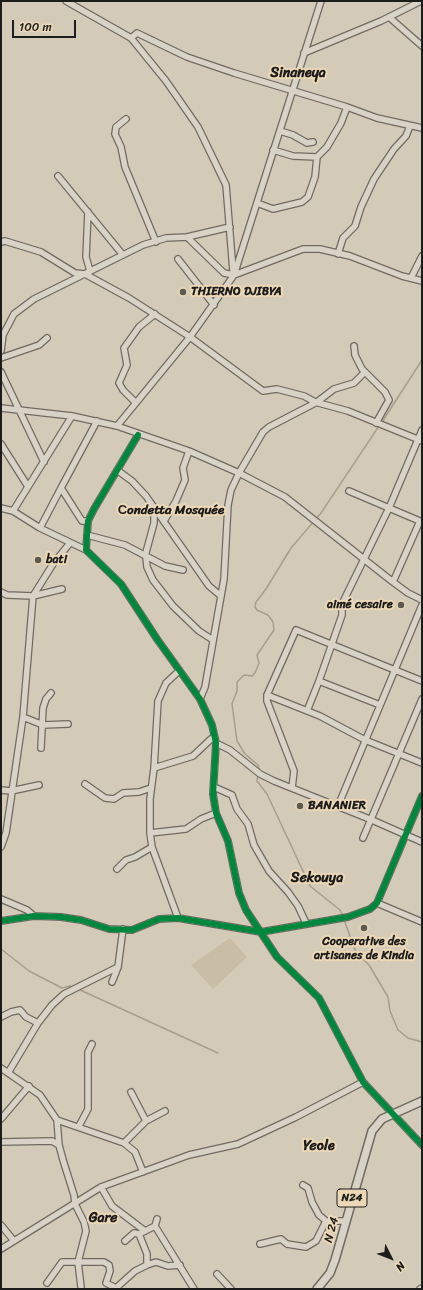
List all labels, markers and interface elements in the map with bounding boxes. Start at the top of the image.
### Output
scale bar [14,12,78,38]
text: 100 m [19,16,52,38]
district label: Sinaneya [270,65,326,81]
place label: THIERNO DJIBYA [191,285,282,299]
marker: THIERNO DJIBYA [178,287,188,297]
district label: Сondetta Mosquée [118,503,224,519]
place label: bati [46,553,67,567]
marker: bati [33,555,43,565]
place label: aimé cesaire [327,598,393,612]
marker: aimé cesaire [396,600,406,610]
place label: BANANIER [308,799,366,813]
marker: BANANIER [295,801,305,811]
district label: Sekouya [291,870,343,886]
marker: Cooperative des artisanes de Kindia [359,923,369,933]
place label: Cooperative des artisanes de Kindia [314,935,414,963]
district label: Yeole [303,1138,335,1154]
road number: N24 [337,1189,367,1207]
district label: Gare [89,1210,117,1226]
street label: N 24 [322,1216,342,1244]
north arrow [371,1238,411,1278]
text: N [391,1257,410,1276]

